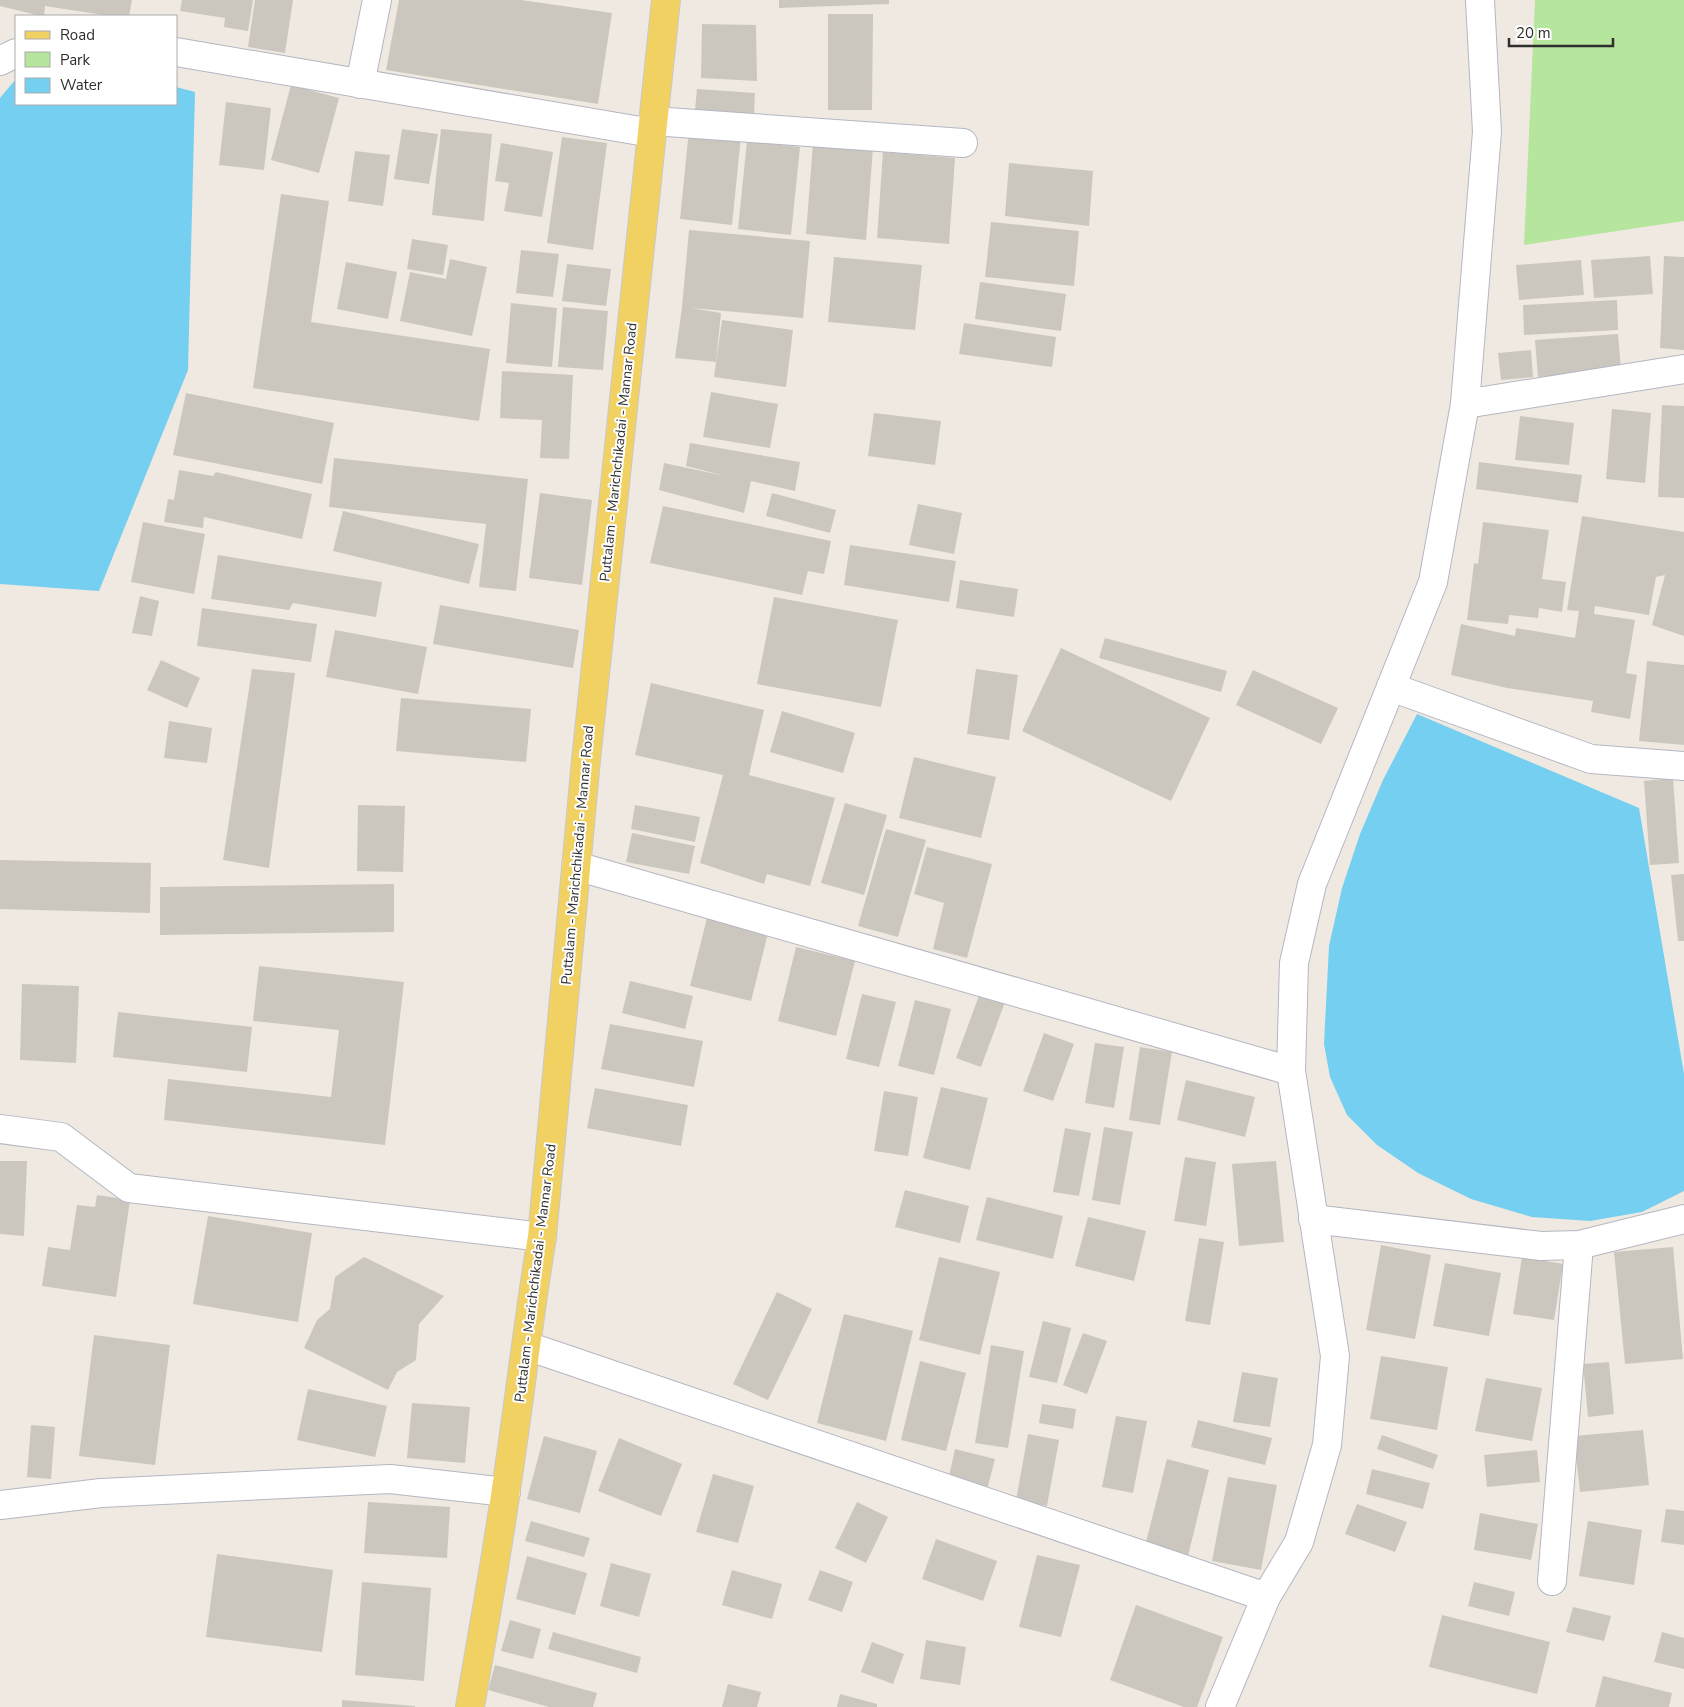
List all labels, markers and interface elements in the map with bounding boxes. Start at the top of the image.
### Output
legend [15,15,178,105]
scale bar [1509,15,1613,47]
text: 20 m [1516,23,1551,43]
text: Road [60,25,95,45]
text: Park [60,50,90,70]
text: Water [60,75,103,95]
street label: Puttalam - Marichchikadai - Mannar Road [595,322,642,582]
street label: Puttalam - Marichchikadai - Mannar Road [557,725,598,986]
street label: Puttalam - Marichchikadai - Mannar Road [510,1143,561,1403]

